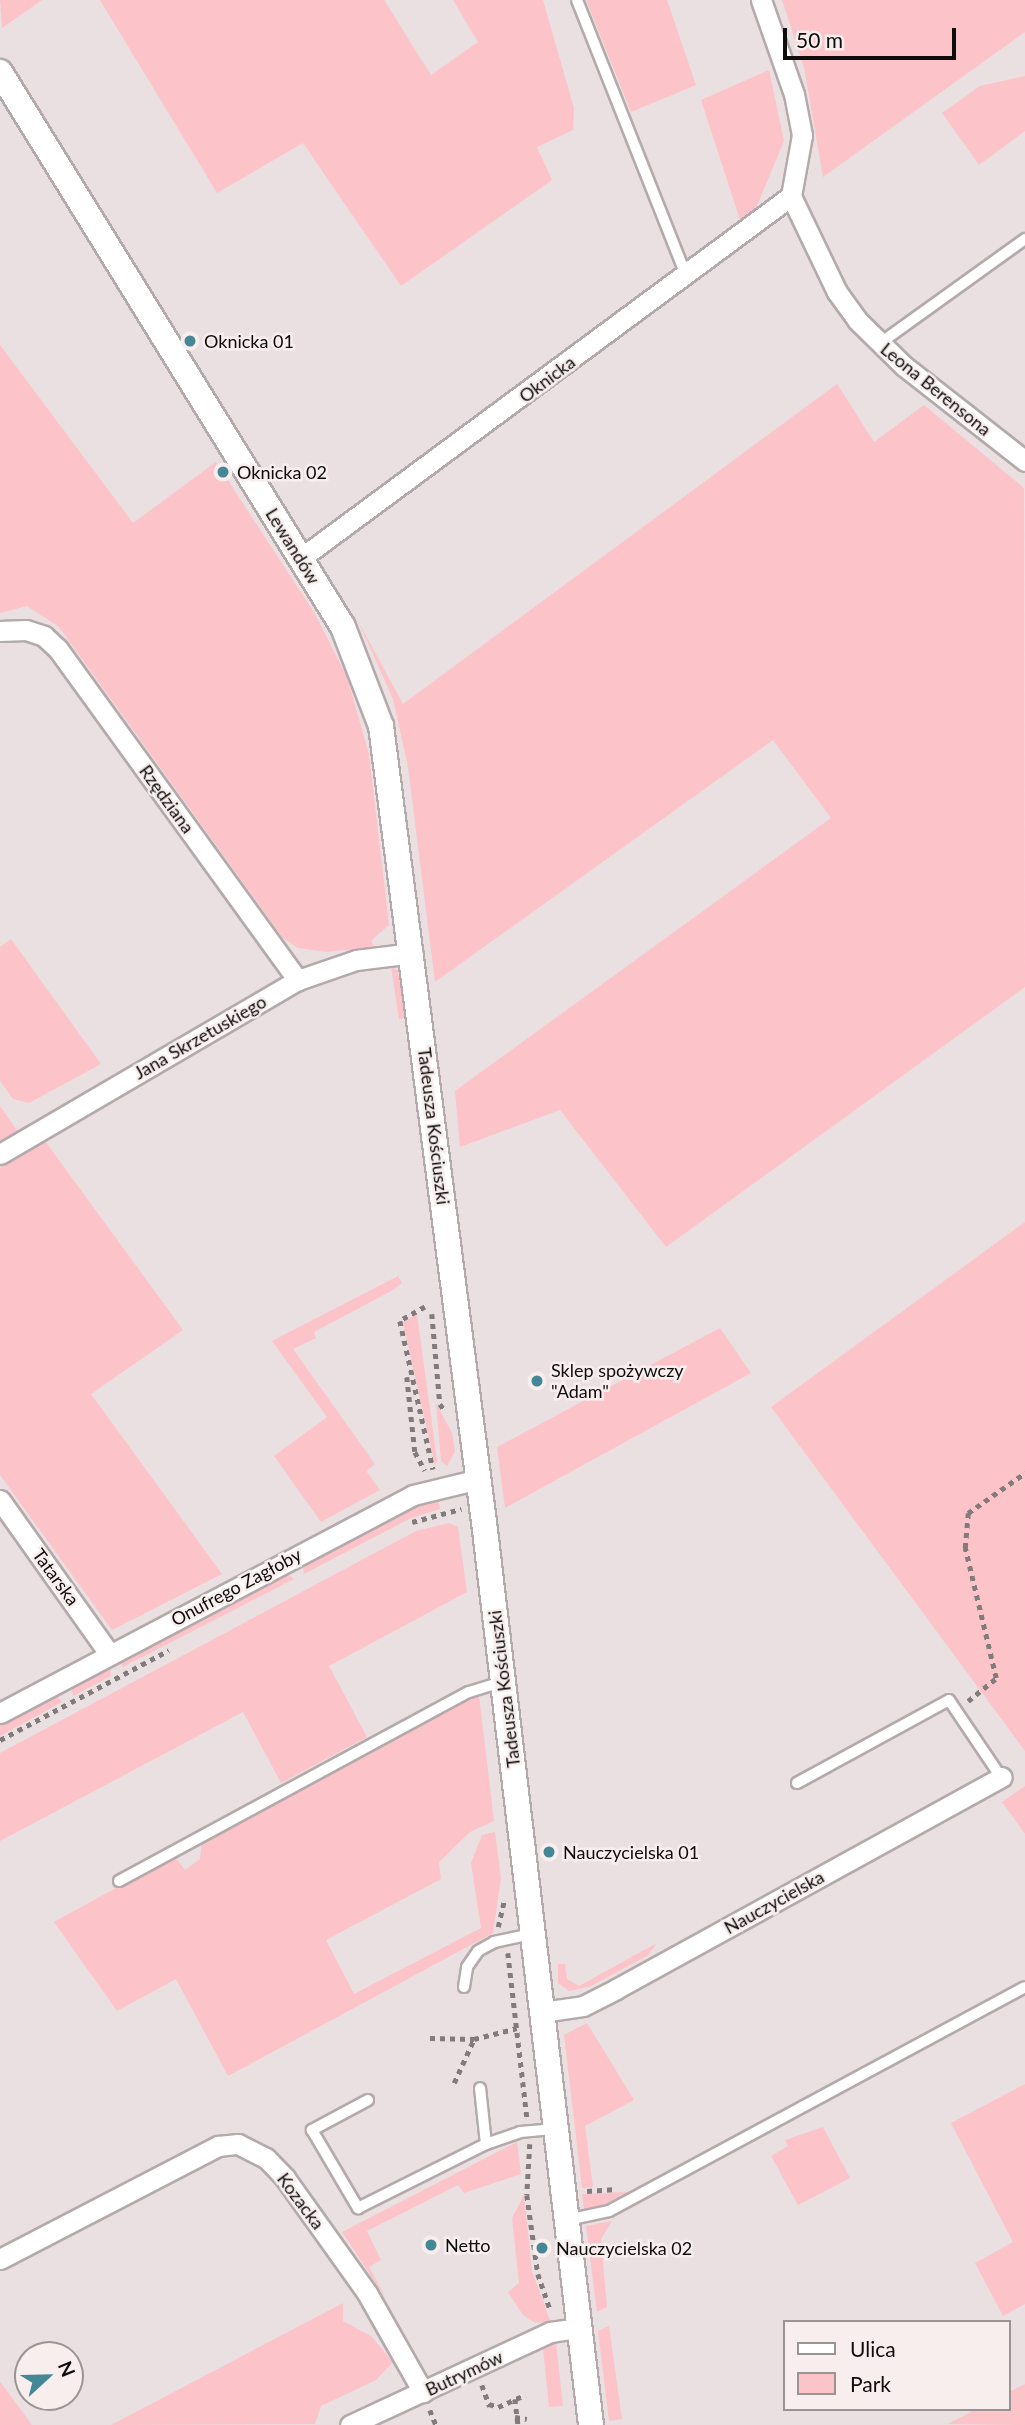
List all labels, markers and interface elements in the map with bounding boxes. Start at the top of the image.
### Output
scale bar [787,14,960,58]
text: 50 m [796,27,843,52]
place label: Oknicka 01 [204,330,294,352]
marker: Oknicka 01 [182,333,198,349]
street label: Leona Berensona [877,338,995,440]
street label: Oknicka [515,351,579,407]
place label: Oknicka 02 [237,461,327,483]
marker: Oknicka 02 [215,464,231,480]
street label: Lewandów [261,504,325,588]
street label: Rzędziana [135,761,199,837]
street label: Jana Skrzetuskiego [130,990,270,1084]
street label: Tadeusza Kościuszki [414,1046,454,1206]
place label: Sklep spożywczy "Adam" [551,1360,684,1402]
marker: Sklep spożywczy "Adam" [529,1373,545,1389]
street label: Tatarska [28,1544,84,1610]
street label: Onufrego Zagłoby [167,1544,305,1630]
street label: Tadeusza Kościuszki [484,1609,524,1769]
place label: Nauczycielska 01 [563,1841,699,1863]
marker: Nauczycielska 01 [541,1844,557,1860]
street label: Nauczycielska [720,1866,828,1938]
street label: Kozacka [273,2169,329,2233]
place label: Netto [445,2234,490,2256]
marker: Netto [423,2237,439,2253]
place label: Nauczycielska 02 [556,2237,692,2259]
marker: Nauczycielska 02 [534,2240,550,2256]
legend [783,2320,1011,2411]
text: Ulica [850,2336,896,2361]
north arrow [14,2341,84,2411]
street label: Butrymów [422,2346,506,2400]
text: N [54,2358,80,2380]
text: Park [850,2371,891,2396]

